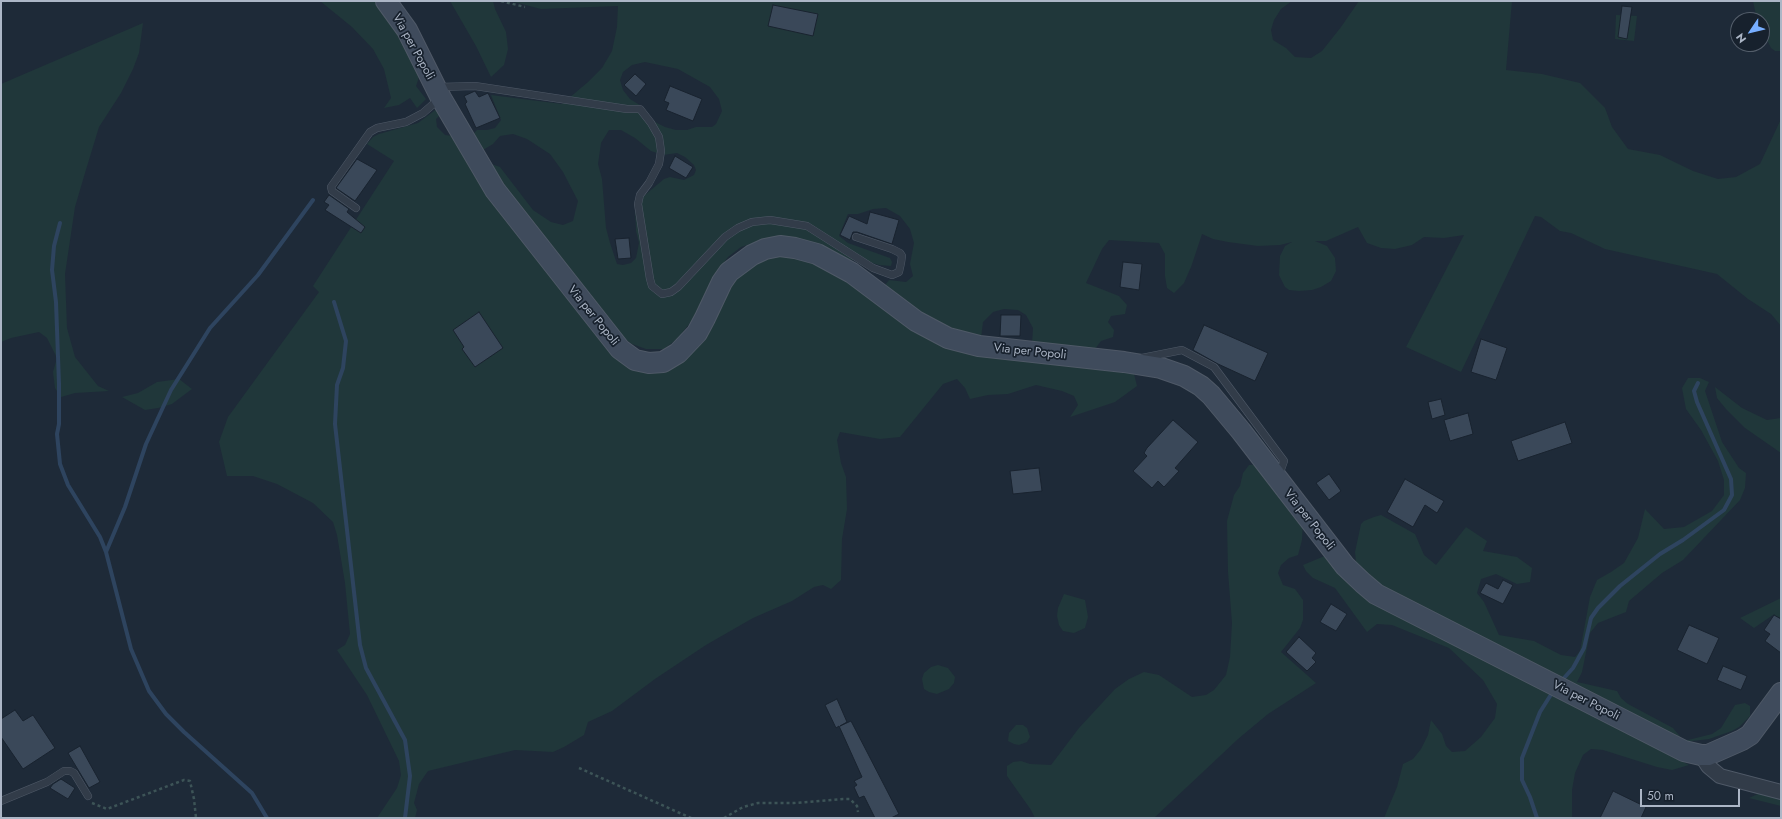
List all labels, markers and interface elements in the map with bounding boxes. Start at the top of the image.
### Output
street label: Via per Popoli [389,12,437,82]
north arrow [1730,12,1770,52]
text: N [1732,30,1750,46]
street label: Via per Popoli [564,283,622,349]
street label: Via per Popoli [993,341,1067,363]
street label: Via per Popoli [1281,487,1337,553]
street label: Via per Popoli [1550,678,1622,724]
scale bar [1642,781,1742,807]
text: 50 m [1647,787,1674,805]

